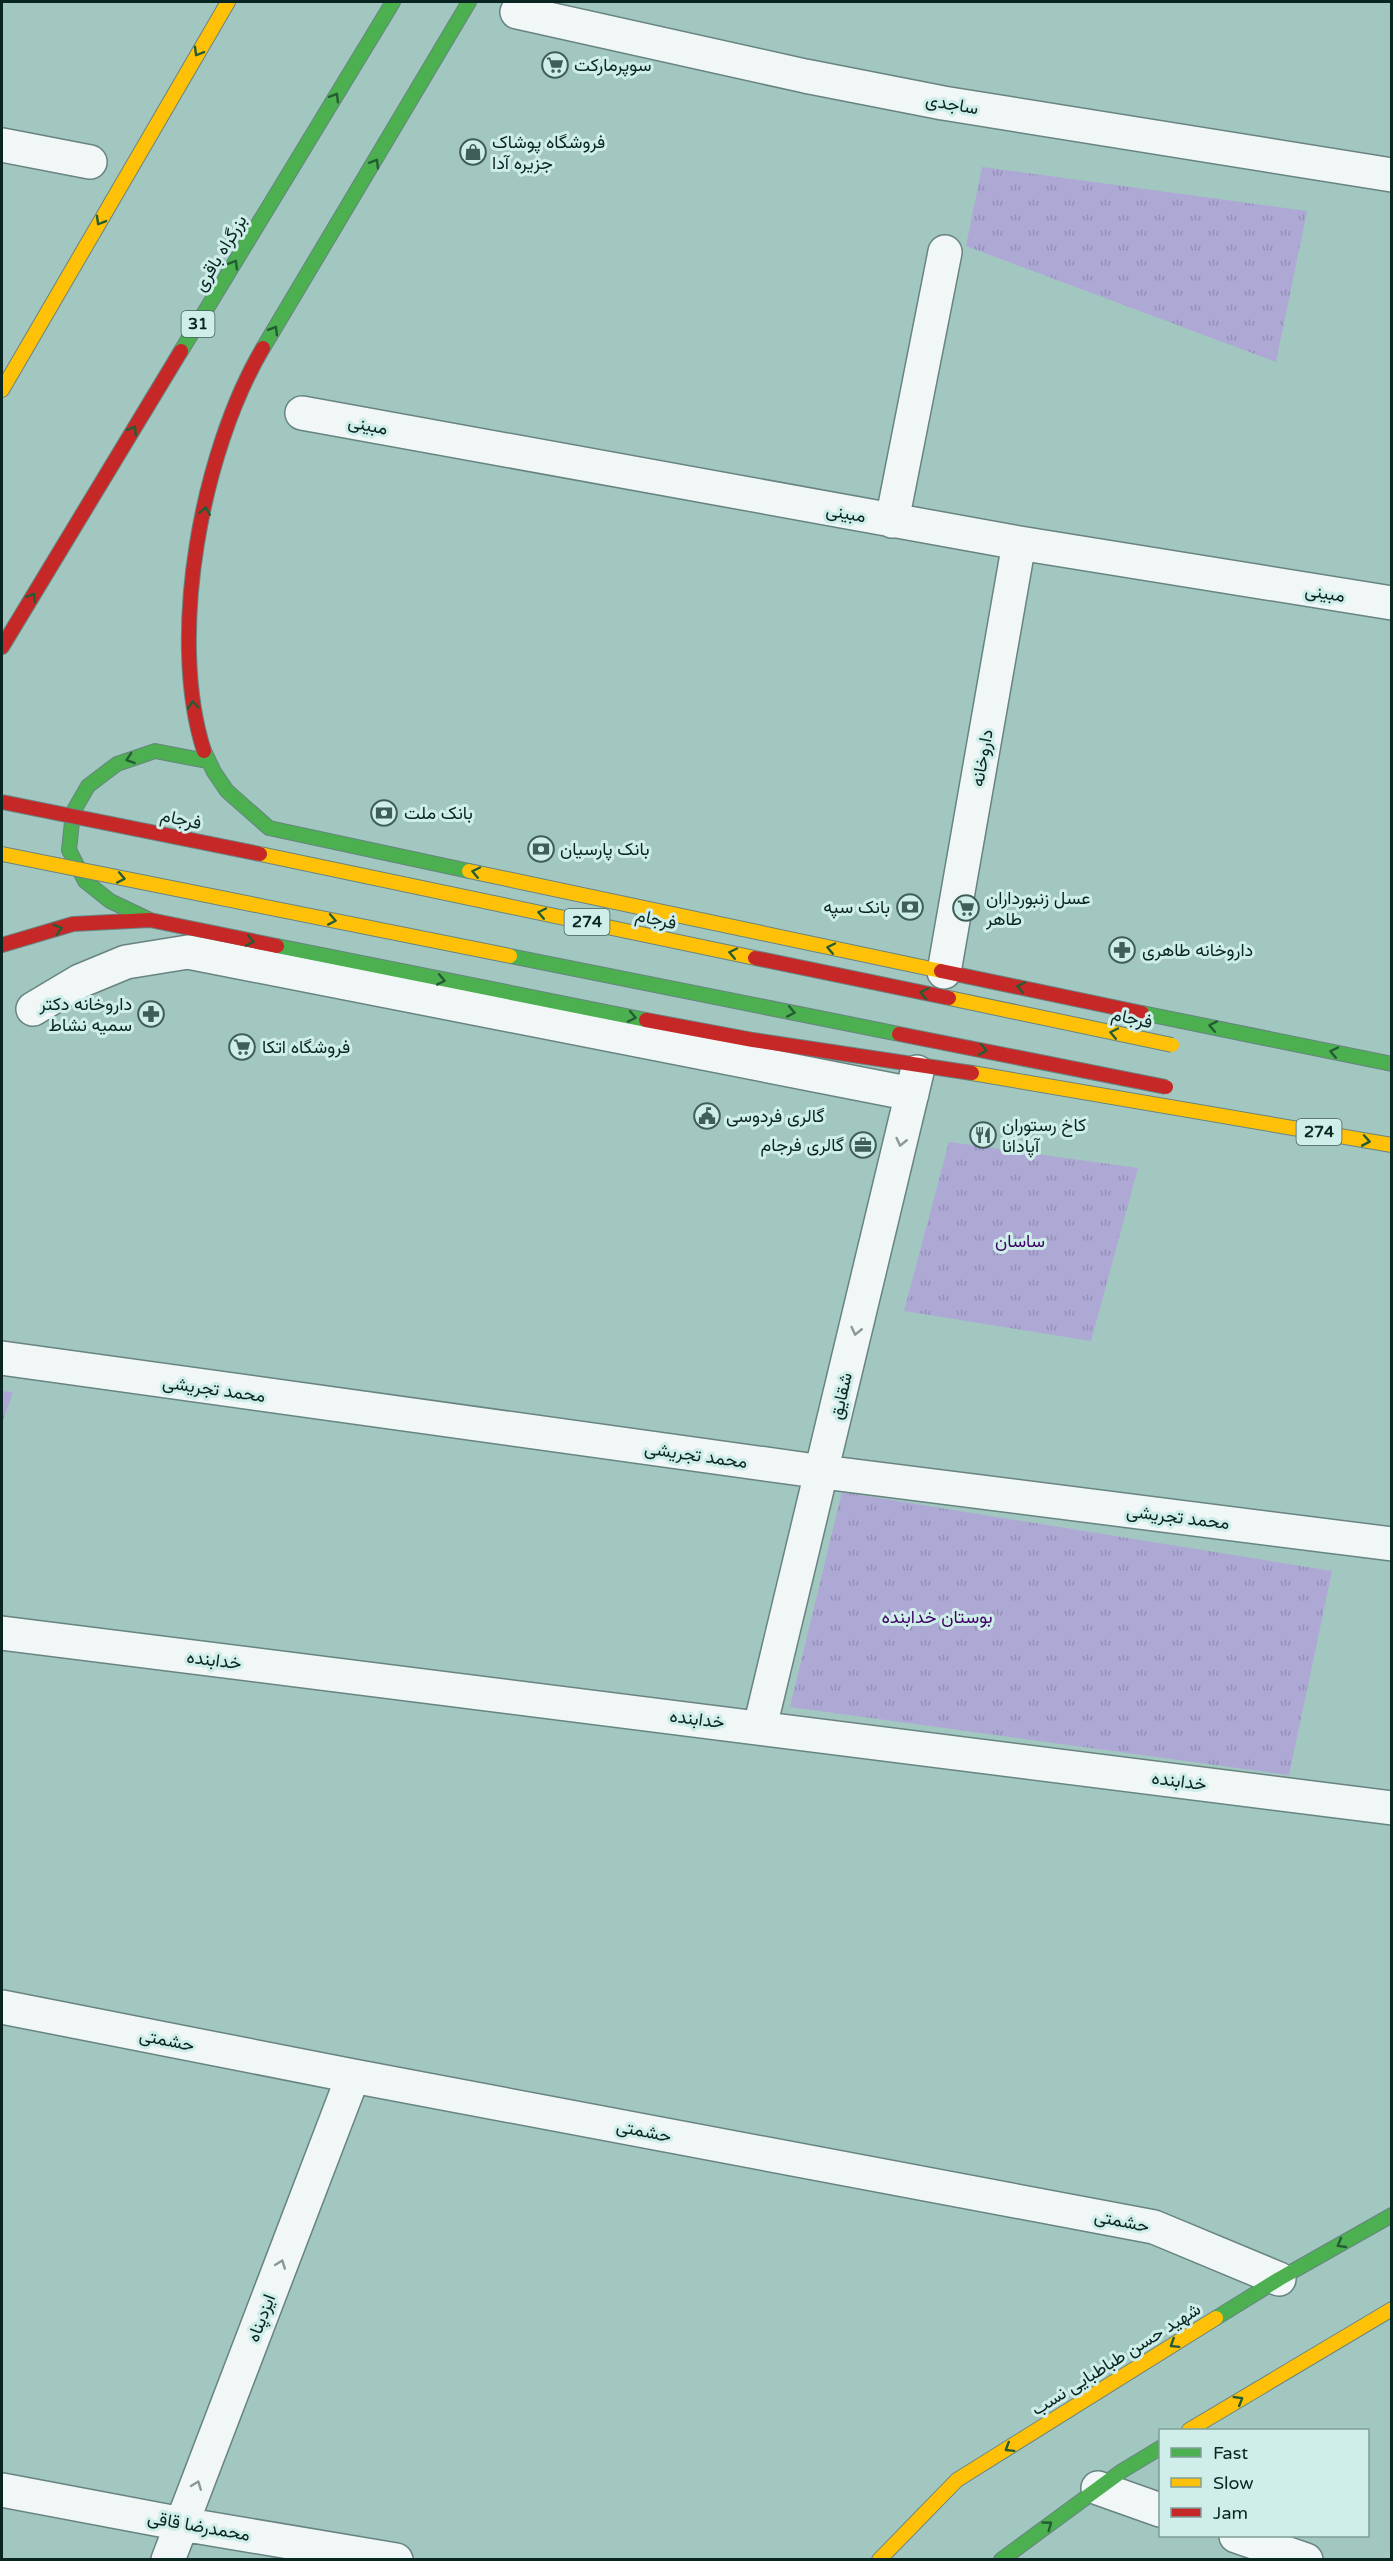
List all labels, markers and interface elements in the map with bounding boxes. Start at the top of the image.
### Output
one-way arrow [194,46,205,56]
supermarket icon: سوپرمارکت [540,50,570,80]
place label: سوپرمارکت [574,54,651,77]
street label: ساجدی [924,89,980,119]
one-way arrow [328,93,340,103]
place label: فروشگاه پوشاک جزیره آدا [492,131,605,174]
shop icon: فروشگاه پوشاک جزیره آدا [458,137,488,167]
one-way arrow [367,159,379,169]
street label: بزرگراه باقری [189,211,251,295]
one-way arrow [96,214,107,225]
one-way arrow [227,260,239,270]
road number: 31 [182,311,214,337]
one-way arrow [267,326,279,336]
street label: مبینی [346,410,390,440]
one-way arrow [126,426,138,436]
street label: مبینی [824,499,868,527]
one-way arrow [198,506,210,515]
street label: مبینی [1303,579,1347,607]
one-way arrow [24,593,36,603]
one-way arrow [187,700,200,709]
street label: داروخانه [966,728,998,788]
one-way arrow [125,752,136,765]
bank icon: بانک ملت [369,798,399,828]
place label: بانک ملت [404,802,473,824]
street label: فرجام [158,804,203,835]
bank icon: بانک پارسیان [526,834,556,864]
place label: بانک پارسیان [560,838,649,861]
one-way arrow [471,866,481,879]
one-way arrow [115,871,125,884]
place label: عسل زنبورداران طاهر [985,887,1090,930]
bank icon: بانک سپه [895,892,925,922]
supermarket icon: عسل زنبورداران طاهر [951,893,981,923]
place label: بانک سپه [823,896,890,919]
street label: فرجام [633,904,678,935]
one-way arrow [537,907,547,920]
road number: 274 [564,909,610,935]
one-way arrow [327,913,337,926]
one-way arrow [52,924,63,936]
one-way arrow [244,933,254,946]
pharmacy icon: داروخانه طاهری [1107,935,1137,965]
place label: داروخانه طاهری [1142,939,1253,961]
one-way arrow [826,942,836,955]
one-way arrow [728,947,738,960]
one-way arrow [435,973,445,986]
one-way arrow [1017,982,1027,995]
one-way arrow [919,987,929,1000]
place label: داروخانه دکتر سمیه نشاط [39,993,132,1036]
pharmacy icon: داروخانه دکتر سمیه نشاط [136,999,166,1029]
street label: فرجام [1109,1003,1154,1034]
one-way arrow [786,1005,796,1018]
one-way arrow [627,1010,637,1023]
one-way arrow [1208,1020,1218,1033]
one-way arrow [1110,1027,1120,1040]
supermarket icon: فروشگاه اتکا [227,1032,257,1062]
place label: فروشگاه اتکا [262,1036,350,1058]
one-way arrow [977,1043,987,1056]
one-way arrow [1330,1046,1340,1059]
public building icon: گالری فردوسی [692,1101,722,1131]
place label: گالری فردوسی [726,1105,824,1127]
place label: کاخ رستوران آپادانا [1002,1114,1086,1158]
road number: 274 [1296,1119,1342,1145]
restaurant icon: کاخ رستوران آپادانا [968,1120,998,1150]
office icon: گالری فرجام [848,1130,878,1160]
place label: گالری فرجام [761,1134,844,1157]
one-way arrow [1361,1134,1371,1147]
one-way arrow [896,1136,909,1146]
park label: ساسان [995,1230,1045,1252]
one-way arrow [851,1326,864,1336]
street label: شقایق [825,1370,857,1422]
street label: محمد تجریشی [161,1371,267,1407]
street label: محمد تجریشی [643,1437,749,1473]
street label: محمد تجریشی [1125,1500,1231,1534]
park label: بوستان خدابنده [881,1606,993,1628]
street label: خدابنده [185,1646,243,1674]
street label: خدابنده [668,1705,726,1733]
street label: خدابنده [1150,1767,1208,1795]
street label: حشمتی [138,2024,196,2056]
street label: حشمتی [615,2115,673,2147]
street label: حشمتی [1093,2205,1151,2237]
one-way arrow [1337,2236,1347,2248]
one-way arrow [274,2259,286,2270]
street label: ایزدپناه [242,2291,281,2345]
street label: شهید حسن طباطبایی نسب [1027,2298,1205,2420]
one-way arrow [1170,2337,1180,2349]
one-way arrow [1233,2396,1243,2408]
legend [1159,2429,1369,2537]
one-way arrow [1004,2440,1015,2451]
text: Fast [1213,2442,1248,2464]
text: Slow [1213,2472,1254,2494]
one-way arrow [189,2480,202,2491]
text: Jam [1213,2502,1248,2524]
street label: محمدرضا قاقی [146,2506,252,2546]
one-way arrow [1042,2521,1053,2532]

